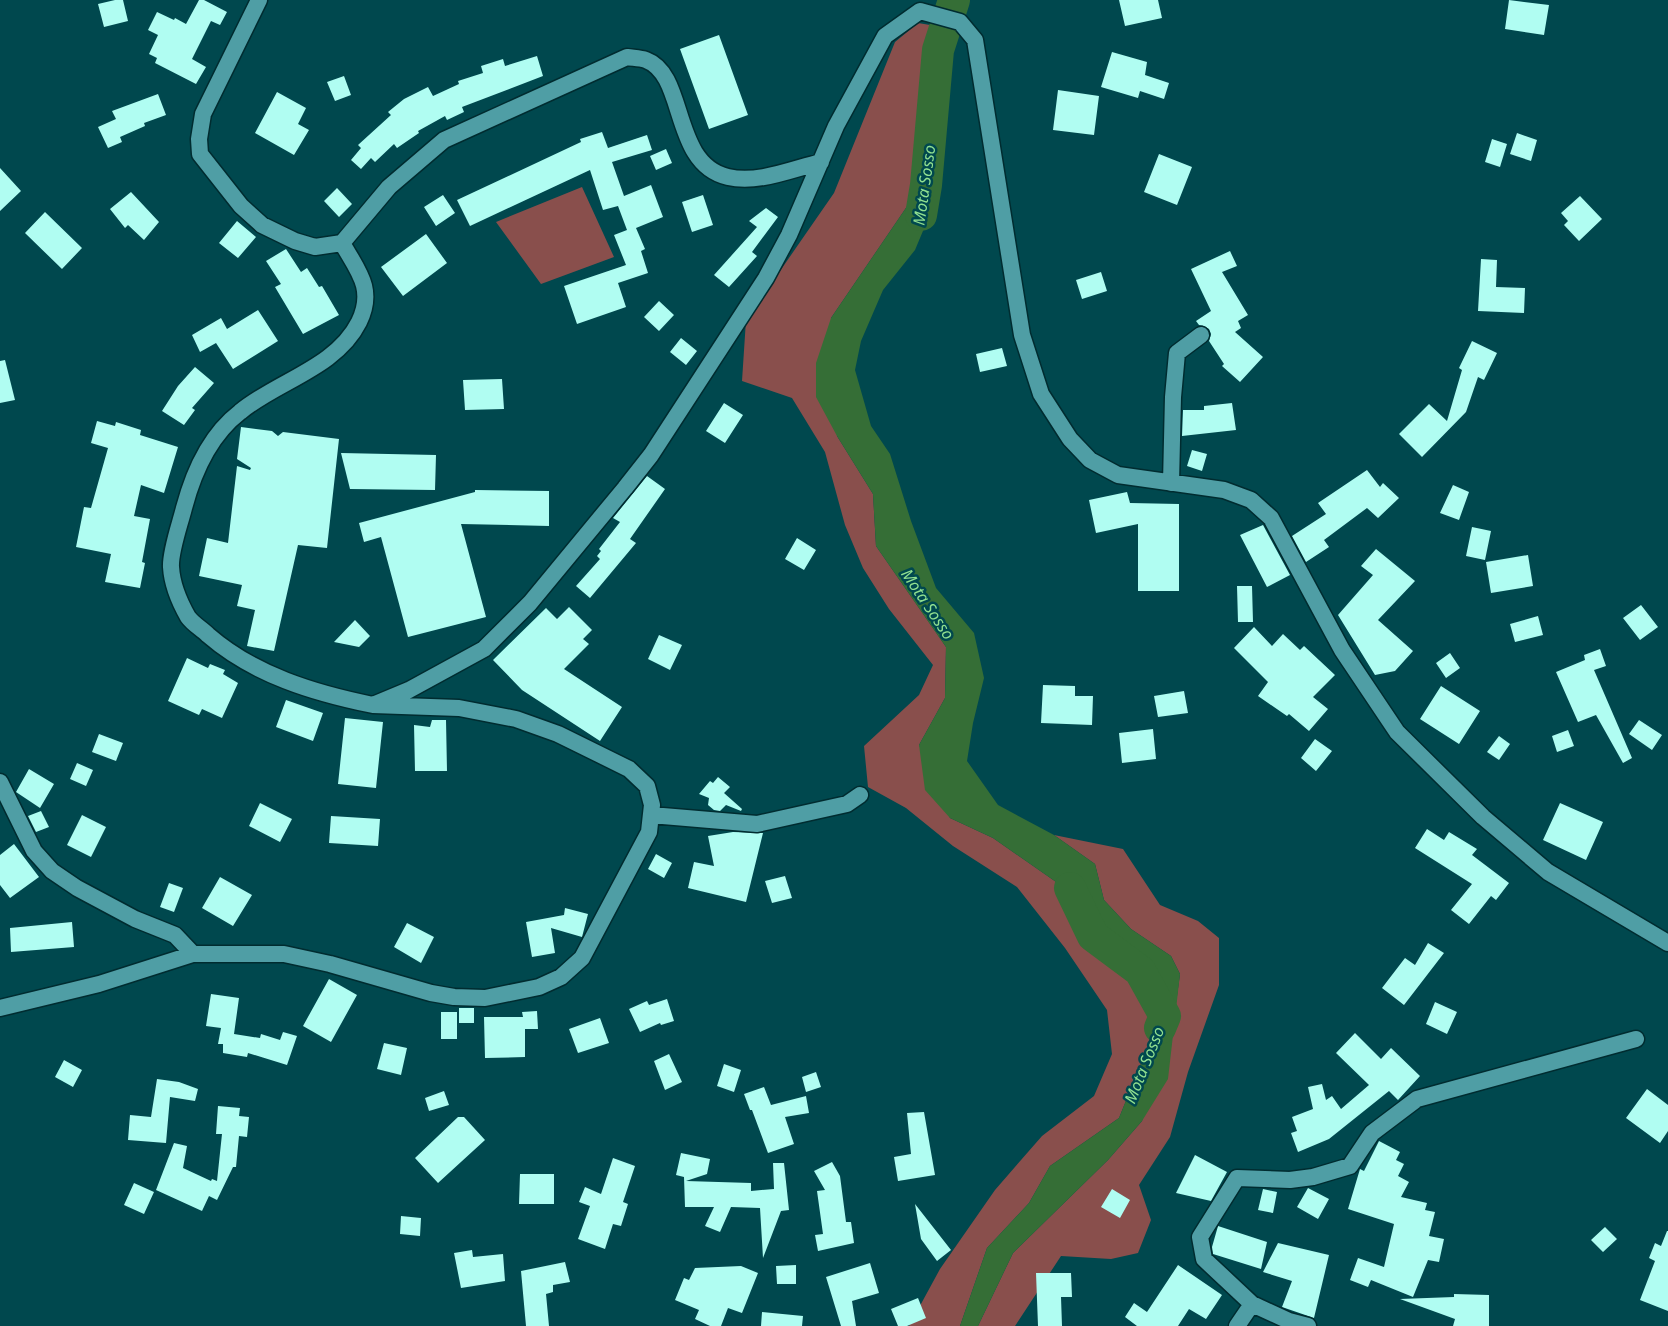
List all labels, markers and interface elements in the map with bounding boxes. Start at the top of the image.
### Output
water label: Mota Sosso [907,143,941,227]
water label: Mota Sosso [896,564,960,644]
water label: Mota Sosso [1119,1023,1169,1107]

